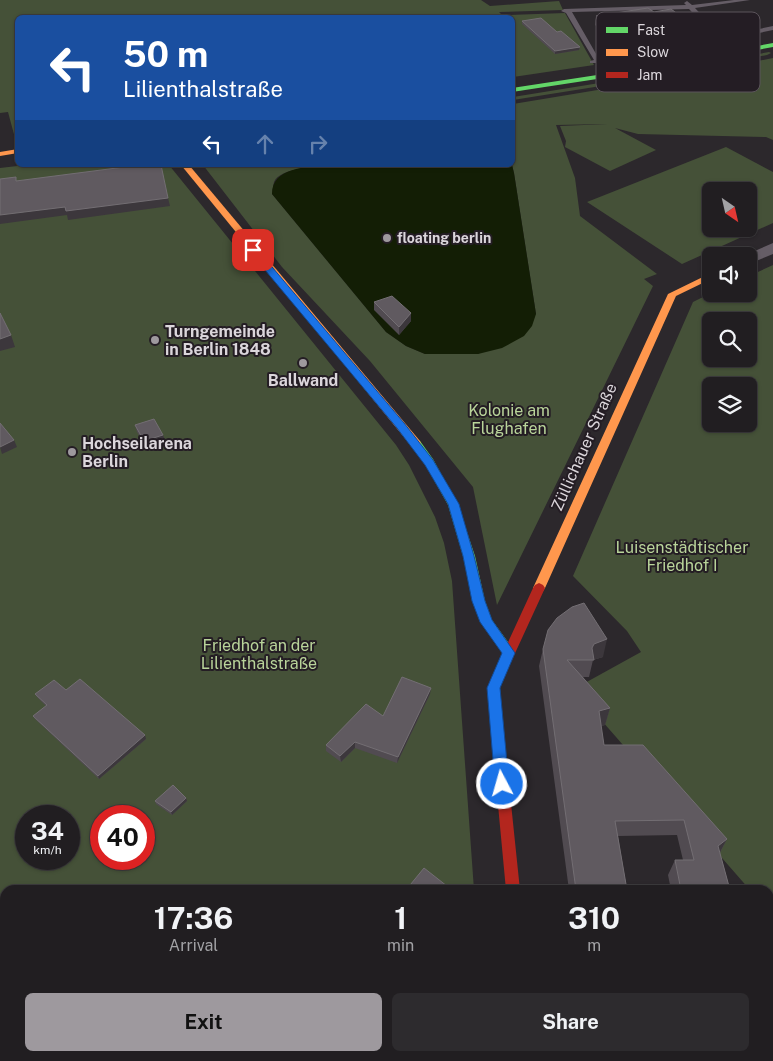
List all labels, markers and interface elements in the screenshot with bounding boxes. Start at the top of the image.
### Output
legend [596,12,760,92]
text: Fast [637,22,665,38]
text: 50 m [123,34,208,75]
icon: left [40,35,105,100]
text: Slow [637,44,669,60]
text: Jam [637,67,662,83]
text: Lilienthalstraße [123,76,283,102]
icon: left [198,130,226,158]
icon: ahead [251,130,279,158]
icon: right [304,130,332,158]
north arrow [702,182,758,238]
map controls [702,182,757,432]
pin [232,229,274,271]
place label: floating berlin [397,230,491,246]
marker: floating berlin [381,232,393,244]
icon: arrive [239,236,267,264]
button: sound [702,247,757,302]
button: search [702,312,757,367]
place label: Turngemeinde in Berlin 1848 [165,322,275,359]
marker: Turngemeinde in Berlin 1848 [149,334,161,346]
marker: Ballwand [297,357,309,369]
place label: Ballwand [268,371,338,390]
button: layers [702,377,757,432]
street label: Züllichauer Straße [547,380,621,514]
park label: Kolonie am Flughafen [468,401,550,438]
place label: Hochseilarena Berlin [82,434,192,471]
marker: Hochseilarena Berlin [66,446,78,458]
park label: Luisenstädtischer Friedhof I [616,538,748,575]
park label: Friedhof an der Lilienthalstraße [201,636,317,673]
position arrow [475,757,527,809]
speed limit sign: 40 [90,805,155,870]
text: 34 [31,816,64,846]
text: km/h [33,843,62,857]
text: 17:36 [154,900,233,936]
text: 1 [394,900,407,936]
text: 310 [568,900,620,936]
text: Arrival [169,936,218,955]
text: min [387,936,414,955]
text: m [587,936,601,955]
button: Exit [25,993,382,1051]
button: Share [392,993,749,1051]

